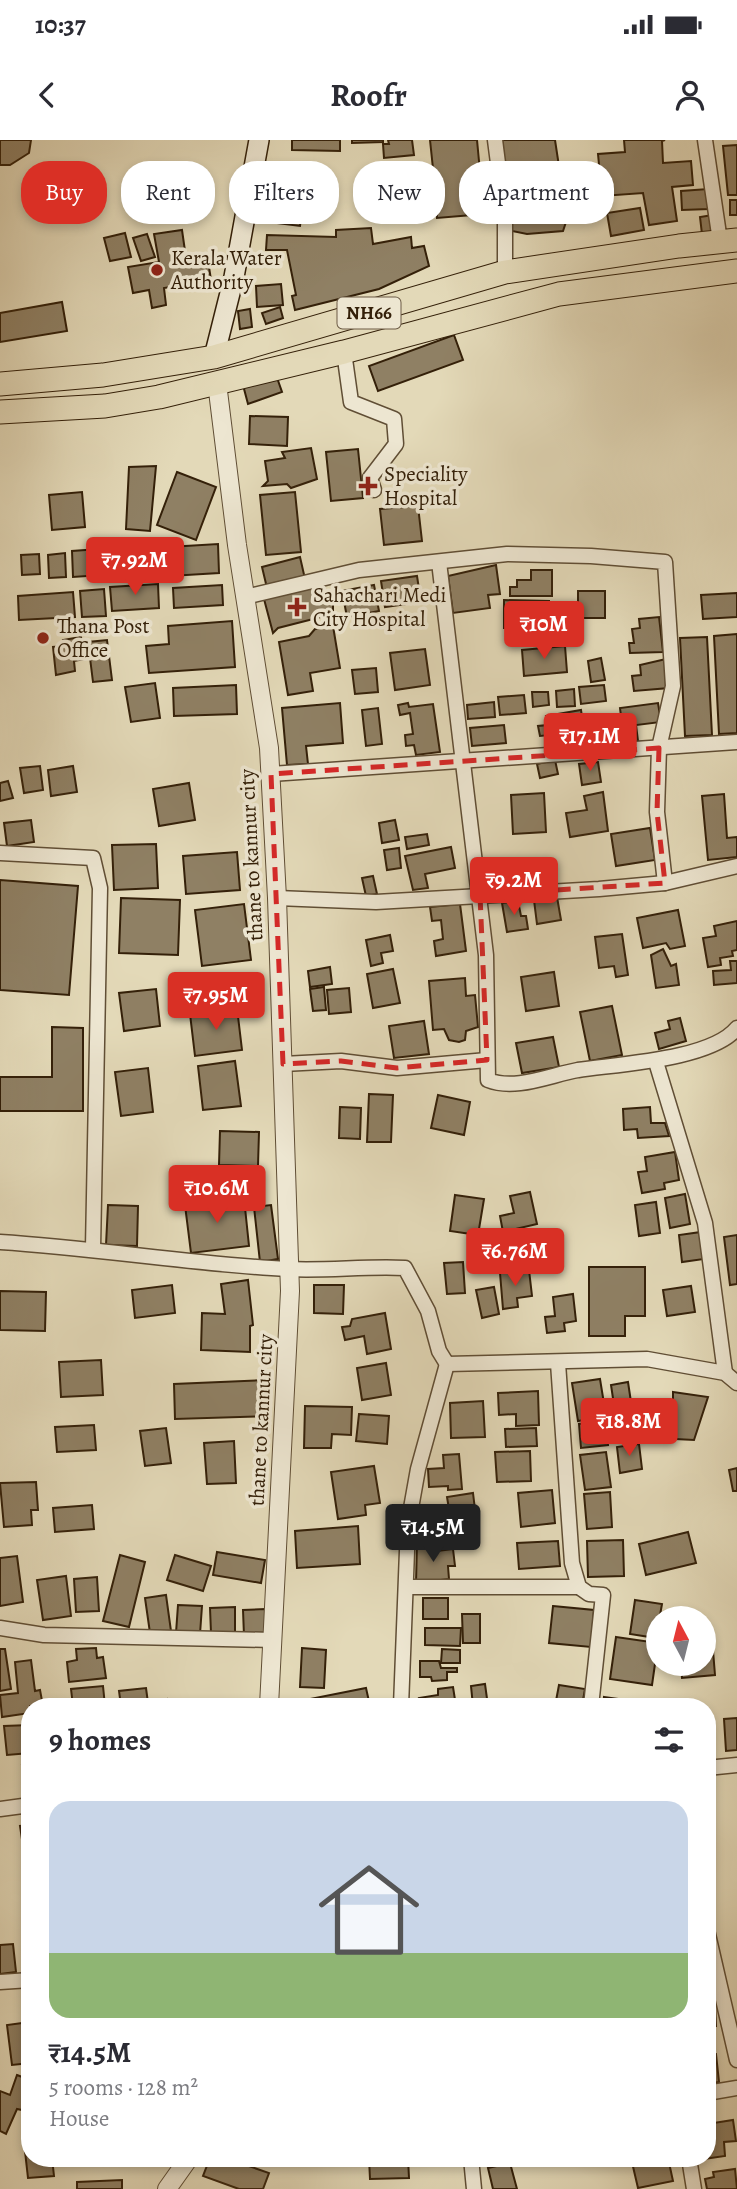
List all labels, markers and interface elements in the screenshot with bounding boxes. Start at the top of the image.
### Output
text: 10:37 [35,7,86,42]
text: Roofr [330,73,407,117]
icon: back [28,76,66,114]
icon: person [671,76,709,114]
chip: Buy [21,161,107,224]
chip: Rent [121,161,215,224]
chip: Filters [229,161,339,224]
chip: New [353,161,445,224]
chip: Apartment [459,161,614,224]
place label: Kerala Water Authority [170,244,282,296]
marker: Kerala Water Authority [149,262,165,278]
road number: NH66 [338,298,400,328]
place label: Speciality Hospital [384,460,468,512]
marker: Speciality Hospital [358,476,378,496]
pin: ₹7.92M [78,538,192,597]
text: ₹7.92M [102,544,168,575]
place label: Sahachari Medi City Hospital [313,581,447,633]
marker: Sahachari Medi City Hospital [287,597,307,617]
pin: ₹10M [503,602,585,661]
text: ₹10M [520,608,568,639]
place label: Thana Post Office [57,612,150,664]
marker: Thana Post Office [35,630,51,646]
pin: ₹17.1M [533,714,647,773]
text: ₹17.1M [560,720,620,751]
street label: thane to kannur city [232,768,269,942]
pin: ₹9.2M [465,858,563,917]
text: ₹9.2M [486,864,542,895]
pin: ₹7.95M [159,972,273,1032]
text: ₹7.95M [184,979,248,1010]
pin: ₹10.6M [160,1166,274,1225]
text: ₹10.6M [185,1172,249,1203]
pin: ₹6.76M [458,1228,572,1288]
text: ₹6.76M [482,1235,548,1266]
street label: thane to kannur city [243,1333,280,1507]
pin: ₹18.8M [572,1398,686,1458]
text: ₹18.8M [597,1405,661,1436]
pin: ₹14.5M [376,1504,490,1564]
text: ₹14.5M [401,1511,465,1542]
north arrow [646,1606,716,1676]
map controls [646,1606,716,1676]
text: 9 homes [49,1720,151,1760]
icon: filters [650,1721,688,1759]
icon: home [306,1847,432,1973]
text: ₹14.5M [49,2032,131,2072]
text: 5 rooms · 128 m² [49,2072,198,2103]
text: House [49,2103,109,2134]

